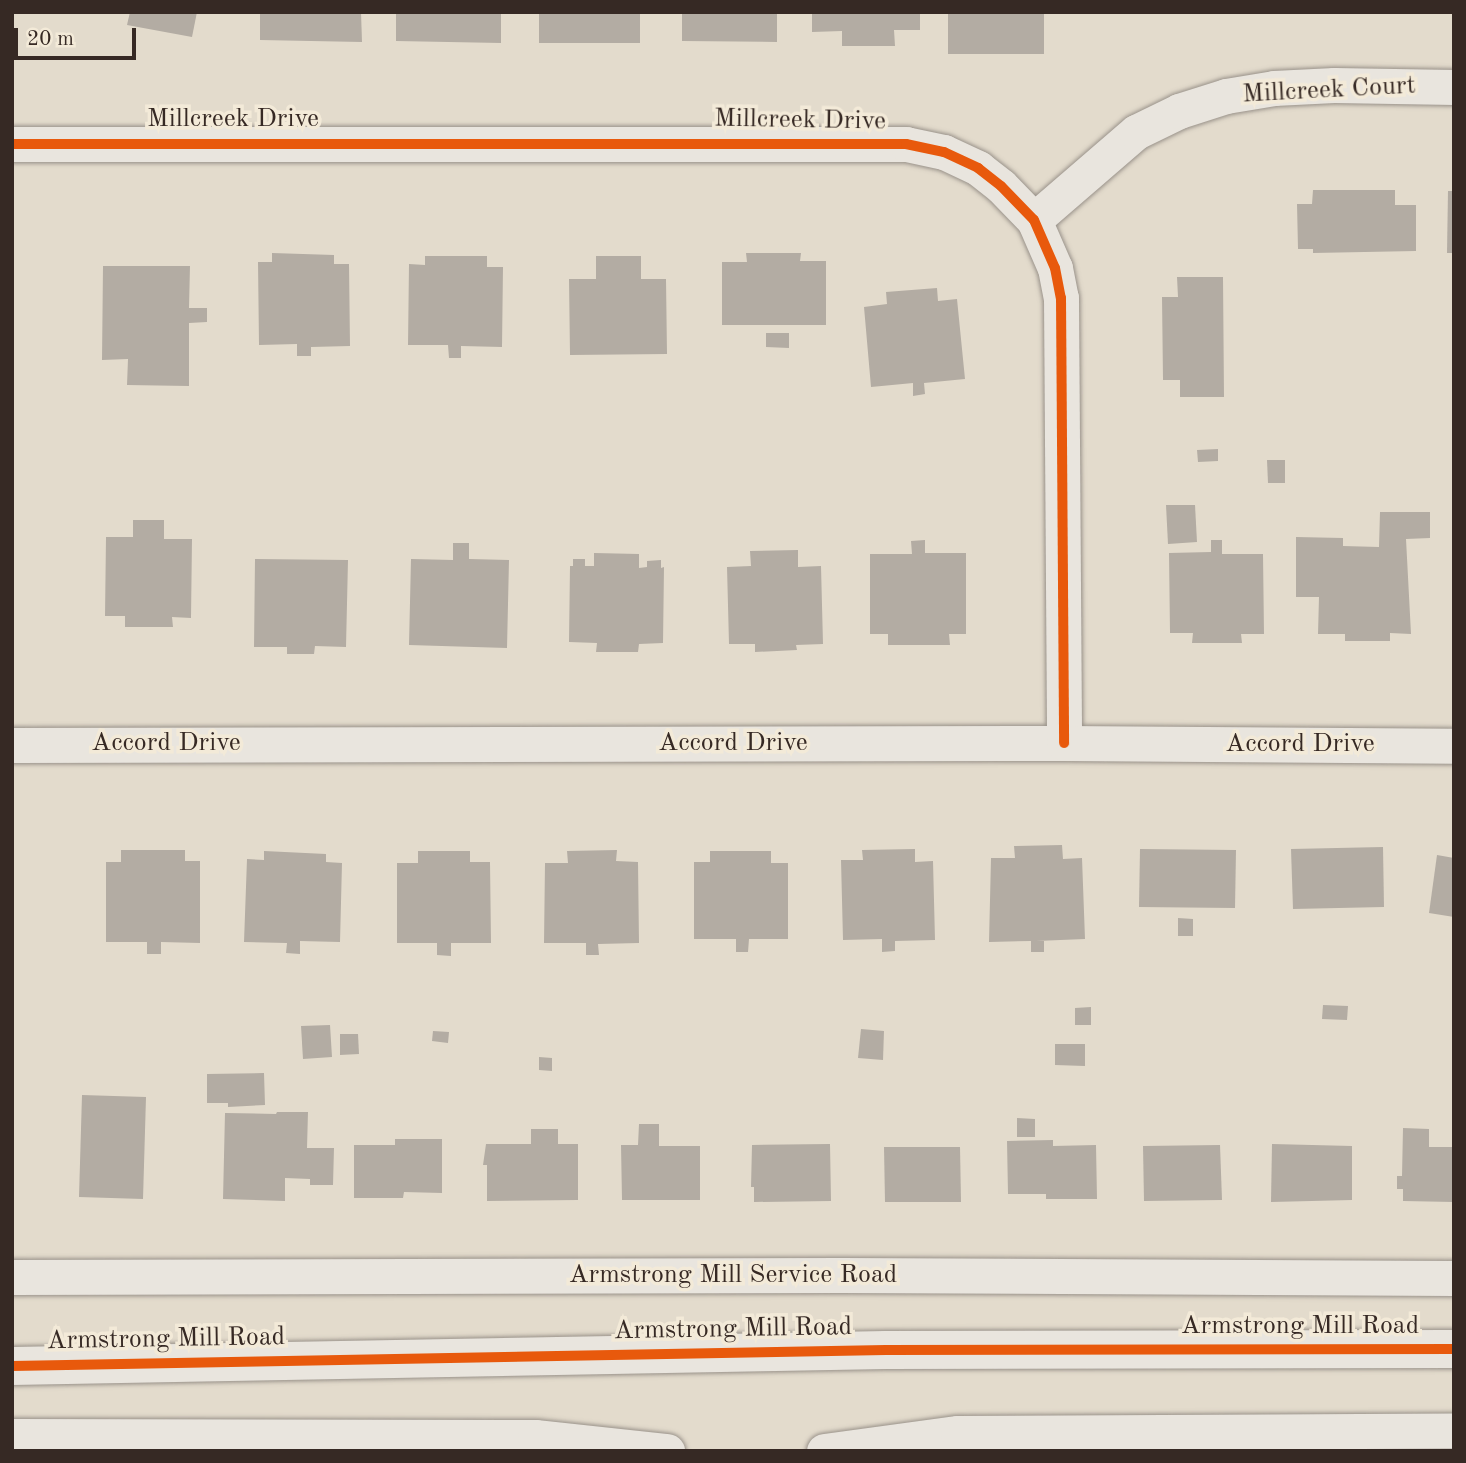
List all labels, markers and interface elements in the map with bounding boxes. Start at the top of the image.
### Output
scale bar [18,14,140,58]
text: 20 m [27,29,74,50]
street label: Millcreek Court [1242,71,1416,111]
street label: Millcreek Drive [147,104,319,136]
street label: Millcreek Drive [714,104,886,138]
street label: Accord Drive [91,728,241,760]
street label: Accord Drive [658,728,808,760]
street label: Accord Drive [1225,729,1375,761]
street label: Armstrong Mill Service Road [569,1260,897,1292]
street label: Armstrong Mill Road [1181,1311,1419,1343]
street label: Armstrong Mill Road [613,1312,853,1348]
street label: Armstrong Mill Road [46,1322,286,1358]

